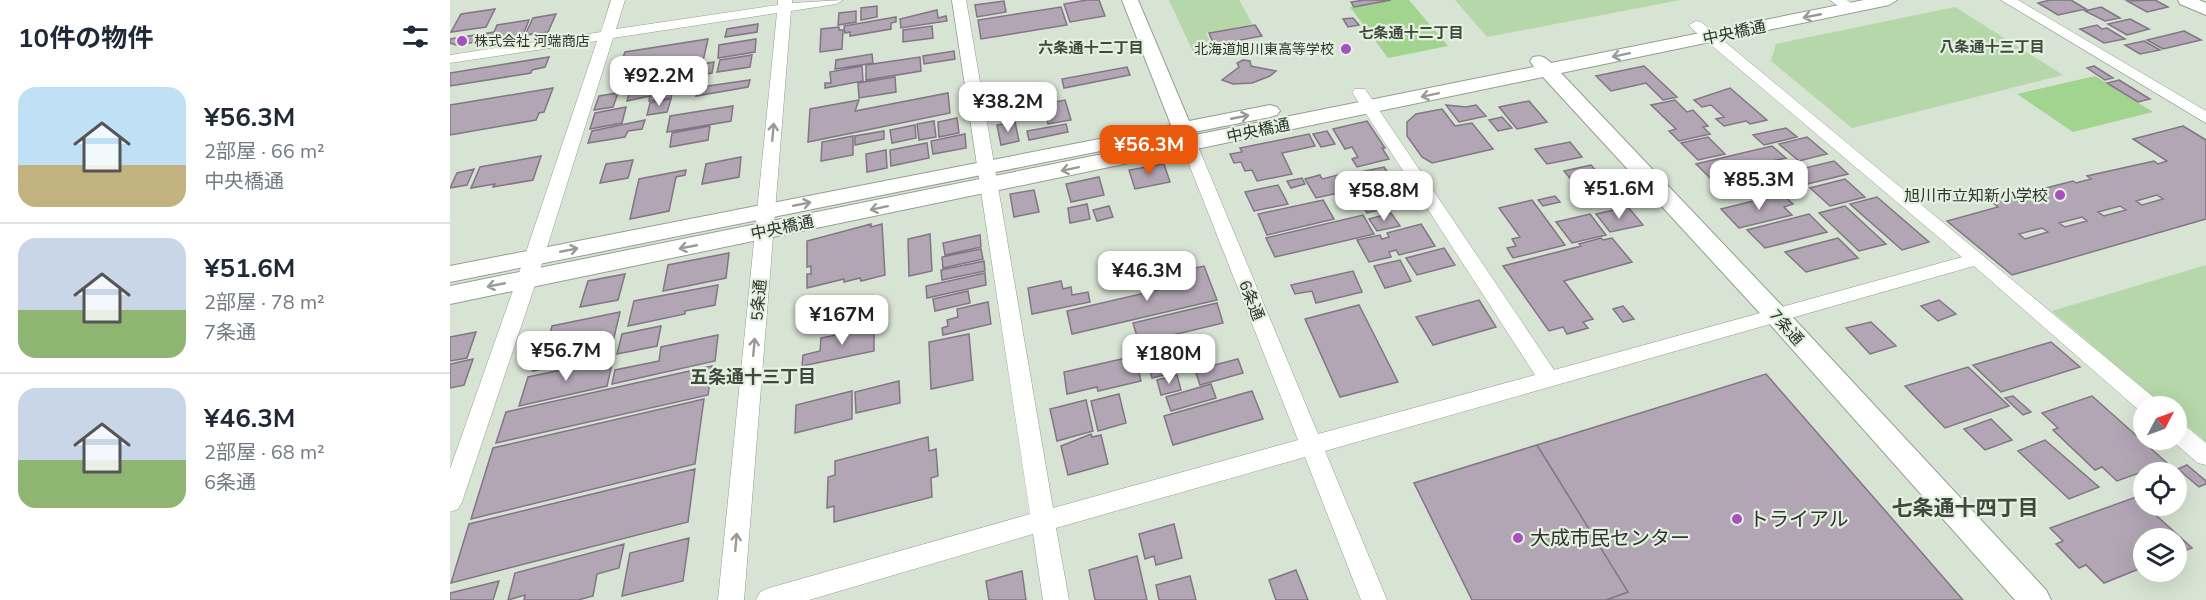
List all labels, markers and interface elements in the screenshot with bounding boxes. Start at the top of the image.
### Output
one-way arrow [1802,11,1822,22]
street label: 中央橋通 [1701,16,1768,50]
icon: filters [399,20,432,53]
text: 10件の物件 [18,21,153,56]
district label: 七条通十二丁目 [1358,23,1464,43]
place label: 株式会社 河端商店 [474,32,590,51]
marker: 株式会社 河端商店 [455,34,469,48]
district label: 八条通十三丁目 [1939,37,2045,57]
district label: 六条通十二丁目 [1038,38,1144,58]
place label: 北海道旭川東高等学校 [1194,40,1334,59]
marker: 北海道旭川東高等学校 [1339,42,1353,56]
one-way arrow [1611,50,1631,61]
pin: ¥92.2M [610,56,708,107]
text: ¥92.2M [624,62,694,89]
pin: ¥38.2M [959,82,1057,133]
text: ¥38.2M [973,88,1043,115]
one-way arrow [1420,90,1440,101]
text: ¥56.3M [204,100,295,135]
icon: home [66,111,138,183]
one-way arrow [1229,111,1249,122]
street label: 中央橋通 [1225,114,1292,148]
one-way arrow [768,123,779,143]
pin: ¥56.3M [1100,125,1198,176]
text: ¥56.3M [1114,131,1184,158]
text: 2部屋 · 66 m² [204,138,325,165]
pin: ¥85.3M [1710,160,1808,211]
one-way arrow [1060,163,1079,175]
text: ¥85.3M [1724,166,1794,193]
text: 中央橋通 [204,168,284,195]
pin: ¥51.6M [1570,169,1668,220]
pin: ¥58.8M [1335,171,1433,222]
text: ¥51.6M [1584,175,1654,202]
text: ¥58.8M [1349,177,1419,204]
place label: 旭川市立知新小学校 [1904,185,2048,207]
marker: 旭川市立知新小学校 [2053,188,2067,202]
one-way arrow [791,198,811,209]
one-way arrow [869,202,888,214]
street label: 中央橋通 [749,211,816,245]
one-way arrow [678,241,697,253]
one-way arrow [559,244,578,255]
text: ¥51.6M [204,251,295,286]
pin: ¥46.3M [1098,251,1196,302]
text: ¥46.3M [1112,257,1182,284]
icon: home [66,262,138,334]
street label: 6条通 [1233,277,1269,324]
street label: 5条通 [746,278,772,322]
one-way arrow [487,280,507,291]
text: 2部屋 · 78 m² [204,289,325,316]
pin: ¥167M [800,295,884,346]
text: ¥167M [809,301,875,328]
street label: 7条通 [1764,305,1808,350]
text: 7条通 [204,319,256,346]
pin: ¥56.7M [517,331,615,382]
pin: ¥180M [1127,334,1211,385]
text: ¥56.7M [531,337,601,364]
one-way arrow [749,338,760,358]
text: ¥180M [1136,340,1202,367]
district label: 五条通十三丁目 [690,365,816,389]
north arrow [2133,396,2187,450]
map controls [2133,396,2187,582]
text: ¥46.3M [204,401,295,436]
icon: home [66,412,138,484]
text: 2部屋 · 68 m² [204,439,325,466]
button: locate [2133,462,2187,516]
text: 6条通 [204,469,256,496]
district label: 七条通十四丁目 [1892,494,2039,522]
place label: トライアル [1749,506,1849,533]
marker: トライアル [1730,512,1744,526]
place label: 大成市民センター [1530,525,1690,552]
button: layers [2133,528,2187,582]
marker: 大成市民センター [1511,531,1525,545]
one-way arrow [731,532,742,552]

